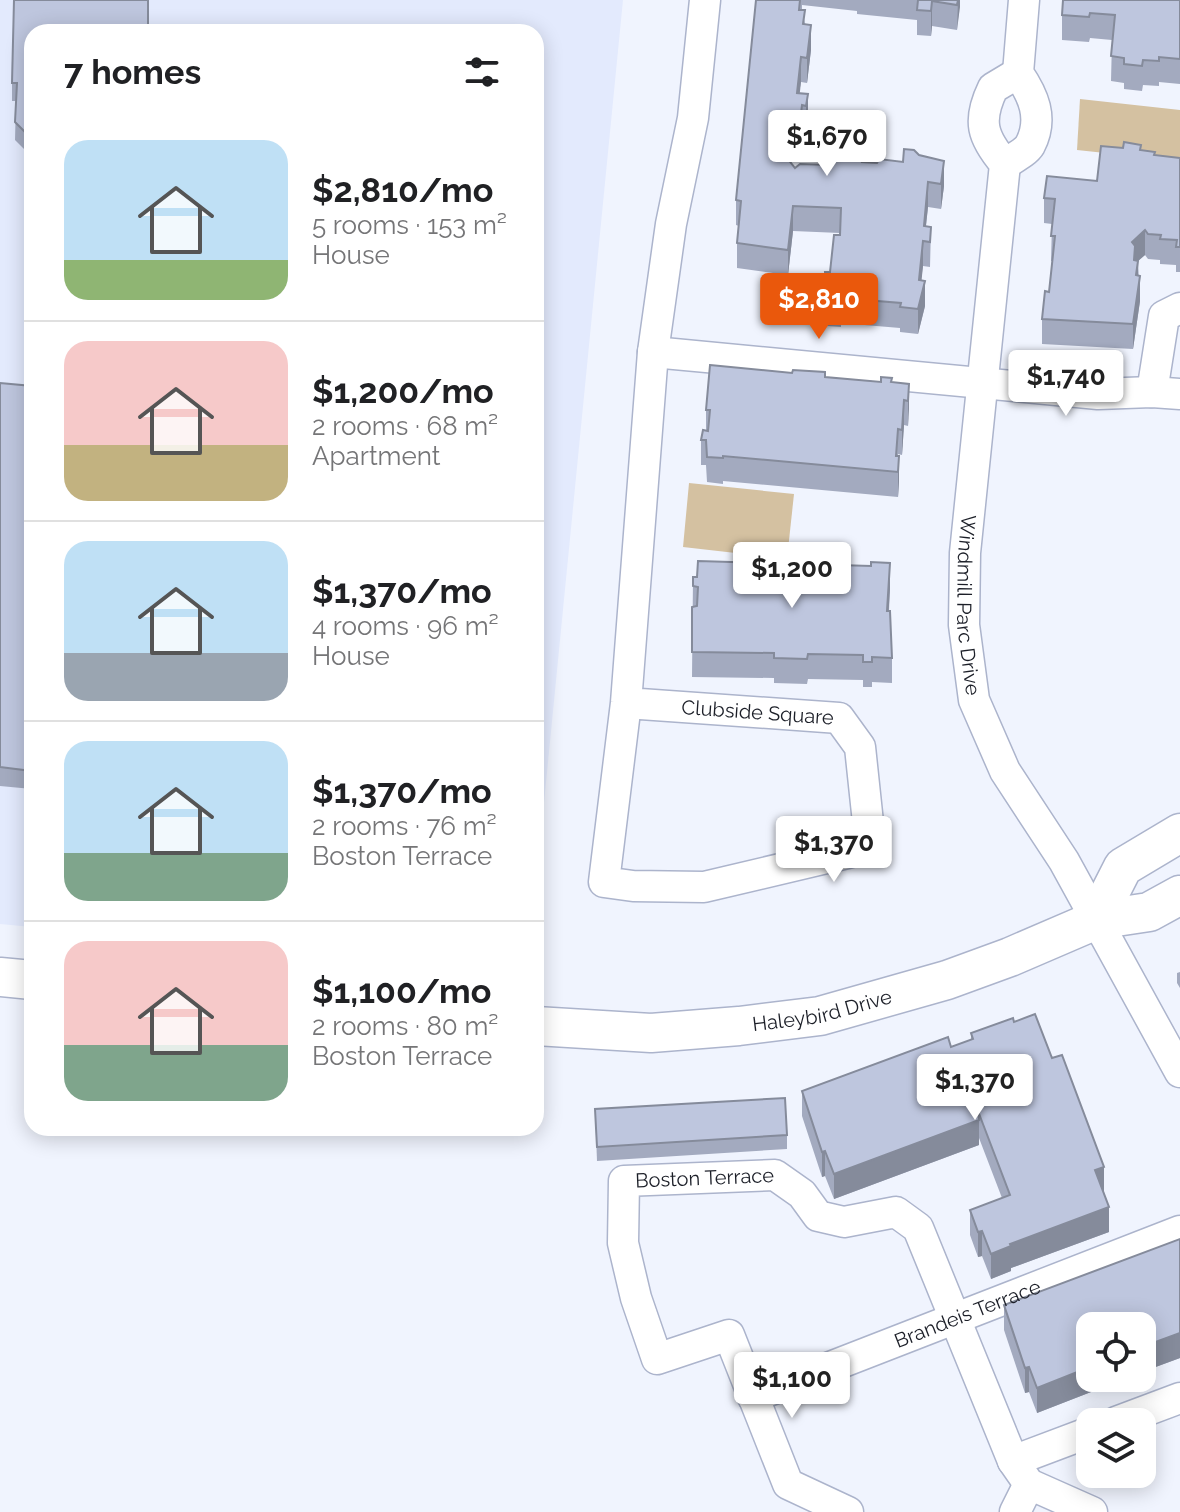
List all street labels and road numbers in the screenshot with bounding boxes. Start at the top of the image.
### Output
street label: Windmill Parc Drive [952,514,985,697]
street label: Clubside Square [681,695,835,730]
street label: Haleybird Drive [751,984,895,1036]
street label: Boston Terrace [635,1163,775,1193]
street label: Brandeis Terrace [891,1274,1044,1353]

